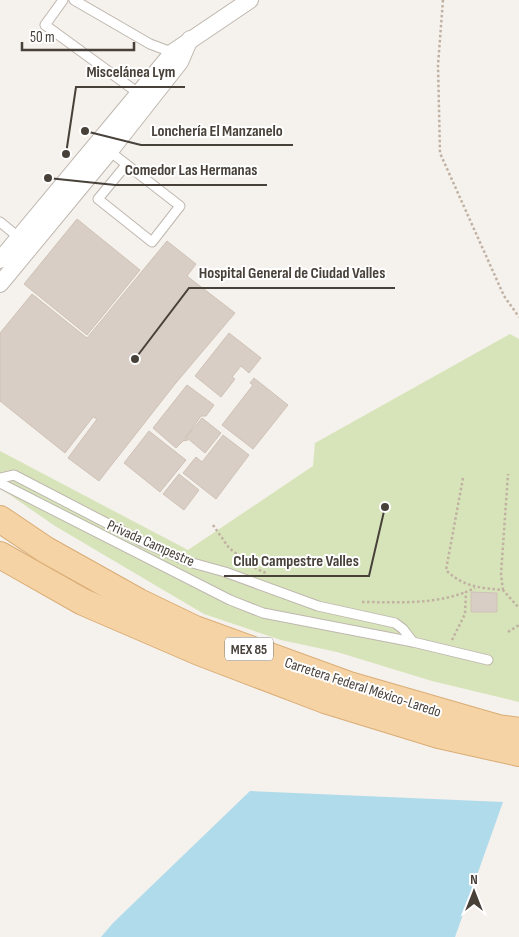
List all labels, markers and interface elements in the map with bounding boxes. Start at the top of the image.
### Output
scale bar [22,20,135,52]
text: 50 m [30,28,55,47]
callout: Miscelánea Lym [76,56,185,87]
text: Miscelánea Lym [87,63,175,82]
callout: Lonchería El Manzanelo [141,114,293,145]
text: Lonchería El Manzanelo [151,122,283,141]
callout: Comedor Las Hermanas [115,154,267,185]
text: Comedor Las Hermanas [125,161,257,180]
callout: Hospital General de Ciudad Valles [189,257,395,288]
text: Hospital General de Ciudad Valles [199,264,385,283]
street label: Privada Campestre [104,516,198,571]
callout: Club Campestre Valles [224,545,369,576]
text: Club Campestre Valles [233,552,359,571]
road number: MEX 85 [225,638,273,661]
street label: Carretera Federal México-Laredo [282,653,444,722]
north arrow [449,867,499,917]
text: N [470,871,478,888]

